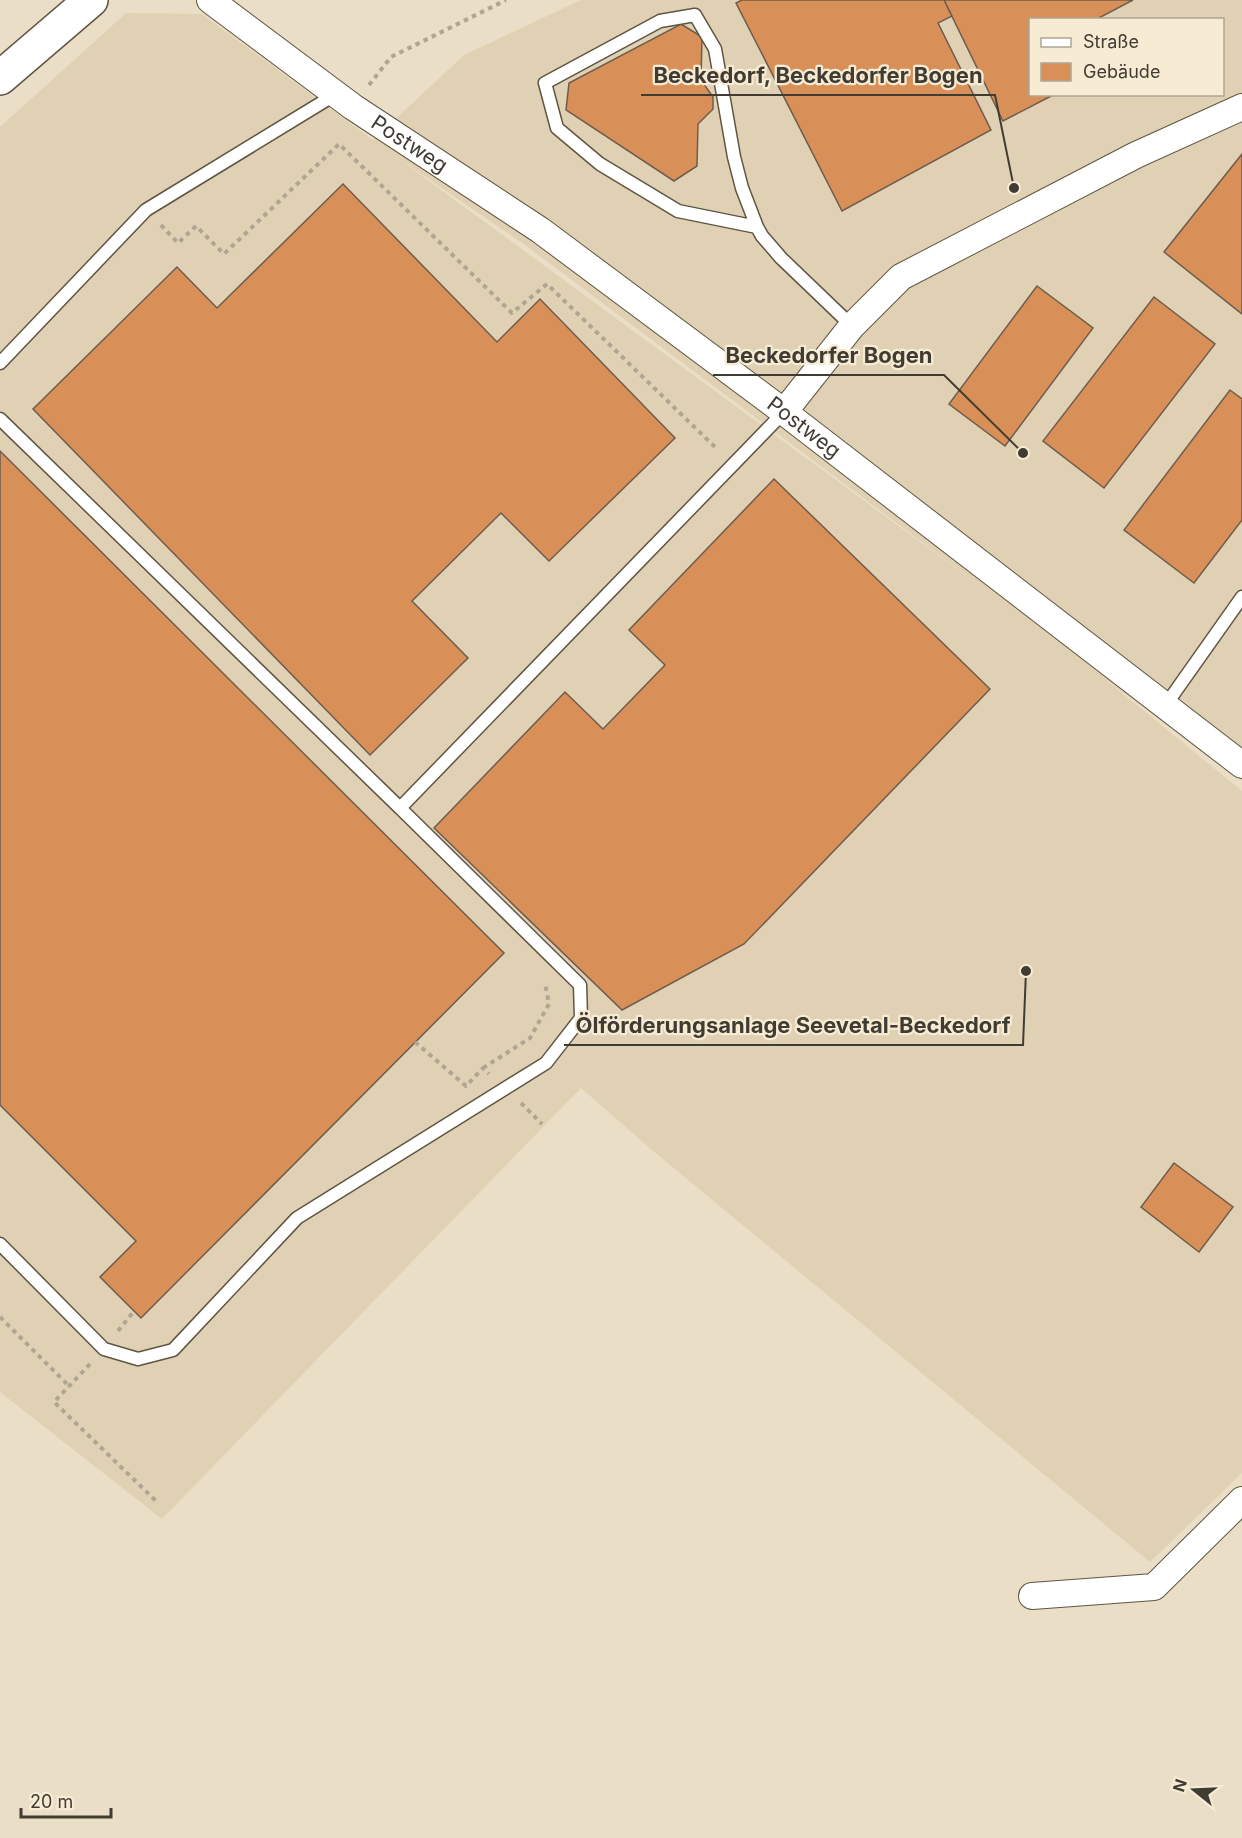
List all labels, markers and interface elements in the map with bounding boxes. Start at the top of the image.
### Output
legend [1029,18,1224,96]
text: Straße [1083,31,1139,52]
callout: Beckedorf, Beckedorfer Bogen [641,55,995,95]
text: Gebäude [1083,61,1160,82]
text: Beckedorf, Beckedorfer Bogen [653,62,983,88]
street label: Postweg [367,110,452,178]
callout: Beckedorfer Bogen [713,335,944,375]
text: Beckedorfer Bogen [725,342,933,368]
street label: Postweg [762,391,846,463]
callout: Ölförderungsanlage Seevetal-Beckedorf [564,1005,1023,1045]
text: Ölförderungsanlage Seevetal-Beckedorf [576,1012,1011,1038]
north arrow [1164,1760,1224,1820]
text: N [1168,1776,1191,1794]
scale bar [21,1781,111,1819]
text: 20 m [30,1791,73,1812]

